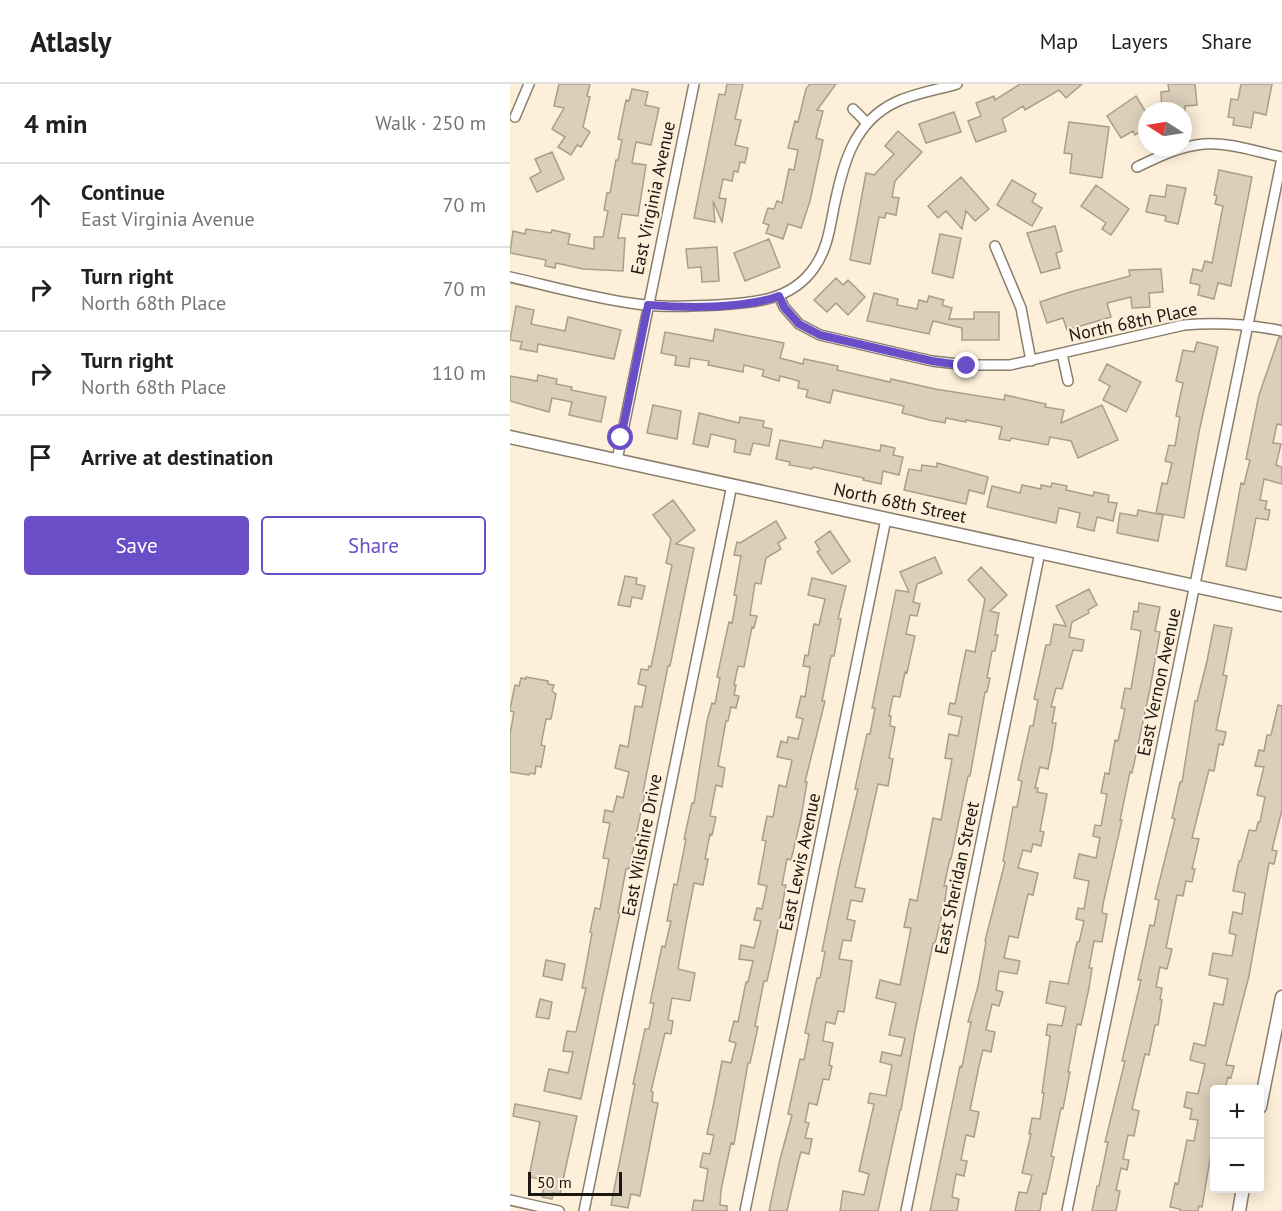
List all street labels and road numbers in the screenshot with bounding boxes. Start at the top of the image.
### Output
street label: East Virginia Avenue [625,119,680,277]
street label: North 68th Place [1067,297,1199,346]
street label: North 68th Street [831,477,969,528]
street label: East Vernon Avenue [1132,606,1185,758]
street label: East Wilshire Drive [616,772,667,918]
street label: East Lewis Avenue [774,791,825,933]
street label: East Sheridan Street [929,799,984,956]

